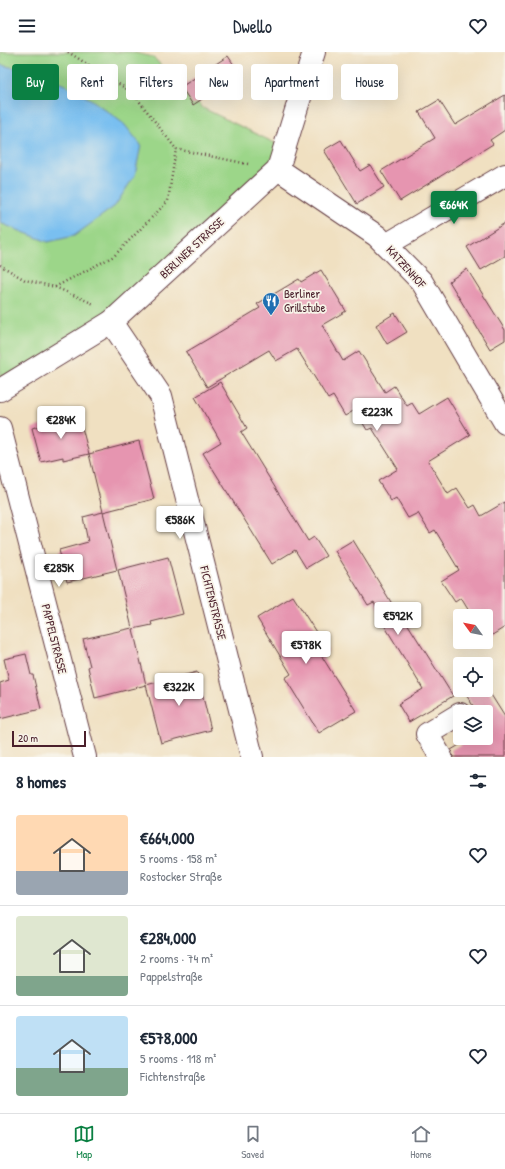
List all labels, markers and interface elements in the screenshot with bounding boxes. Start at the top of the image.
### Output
text: Dwello [233,14,272,39]
icon: menu [16,15,38,37]
icon: heart [467,15,489,37]
chip: Buy [12,64,59,100]
chip: Rent [67,64,118,100]
chip: Filters [126,64,187,100]
chip: New [195,64,243,100]
chip: Apartment [251,64,333,100]
chip: House [341,64,398,100]
pin: €664K [426,191,482,225]
text: €664K [440,195,468,213]
street label: BERLINER STRASSE [156,213,228,282]
street label: KATZENHOF [383,242,431,292]
place label: Berliner Grillstube [284,285,326,316]
restaurant icon: Berliner Grillstube [261,291,281,316]
pin: €223K [349,398,405,432]
text: €223K [361,402,393,420]
pin: €284K [33,406,89,440]
text: €284K [46,410,76,428]
pin: €586K [152,506,208,540]
text: €586K [165,510,195,528]
pin: €285K [31,554,87,588]
text: €285K [44,558,74,576]
street label: FICHTENSTRASSE [196,563,231,642]
street label: PAPPELSTRASSE [38,602,72,676]
pin: €592K [370,602,426,636]
text: €592K [383,606,413,624]
north arrow [453,609,493,649]
map controls [453,609,493,745]
pin: €578K [278,631,334,665]
text: €578K [291,635,321,653]
button: locate [453,657,493,697]
pin: €322K [151,673,207,707]
text: €322K [163,677,195,695]
button: layers [453,705,493,745]
scale bar [12,729,86,748]
text: 20 m [18,731,38,745]
text: 8 homes [16,770,66,793]
icon: filters [467,770,489,792]
text: €664,000 [140,826,194,849]
icon: home [48,831,96,879]
icon: heart [467,844,489,866]
text: 5 rooms · 158 m² [140,849,217,867]
text: Rostocker Straße [140,867,222,885]
text: €284,000 [140,926,196,949]
icon: home [48,932,96,980]
icon: heart [467,945,489,967]
text: 2 rooms · 74 m² [140,949,213,967]
text: Pappelstraße [140,967,203,985]
text: €578,000 [140,1026,197,1049]
icon: home [48,1032,96,1080]
icon: heart [467,1045,489,1067]
text: 5 rooms · 118 m² [140,1049,216,1067]
text: Fichtenstraße [140,1067,205,1085]
tab: Map [73,1123,95,1161]
tab: Saved [241,1123,264,1161]
tab: Home [410,1123,432,1161]

